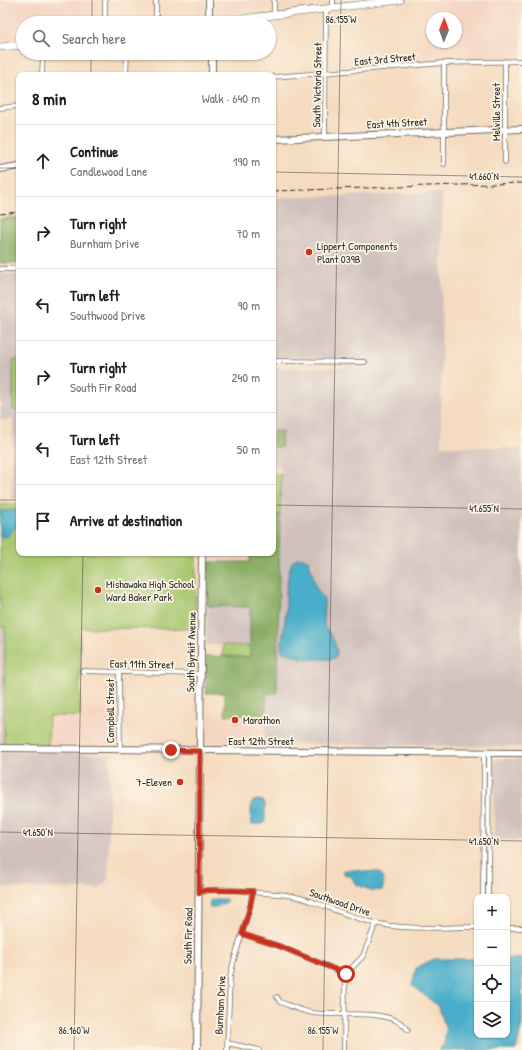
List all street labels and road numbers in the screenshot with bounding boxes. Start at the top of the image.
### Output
street label: South Victoria Street [309,42,325,128]
street label: East 3rd Street [354,49,416,69]
street label: Melville Street [489,83,503,141]
street label: East 4th Street [366,114,428,132]
street label: South Byrkit Avenue [183,611,199,692]
street label: East 11th Street [110,656,174,672]
street label: Campbell Street [103,679,117,743]
street label: East 12th Street [228,734,294,748]
street label: Southwood Drive [308,885,373,919]
street label: South Fir Road [181,907,196,964]
street label: Burnham Drive [211,975,229,1035]

